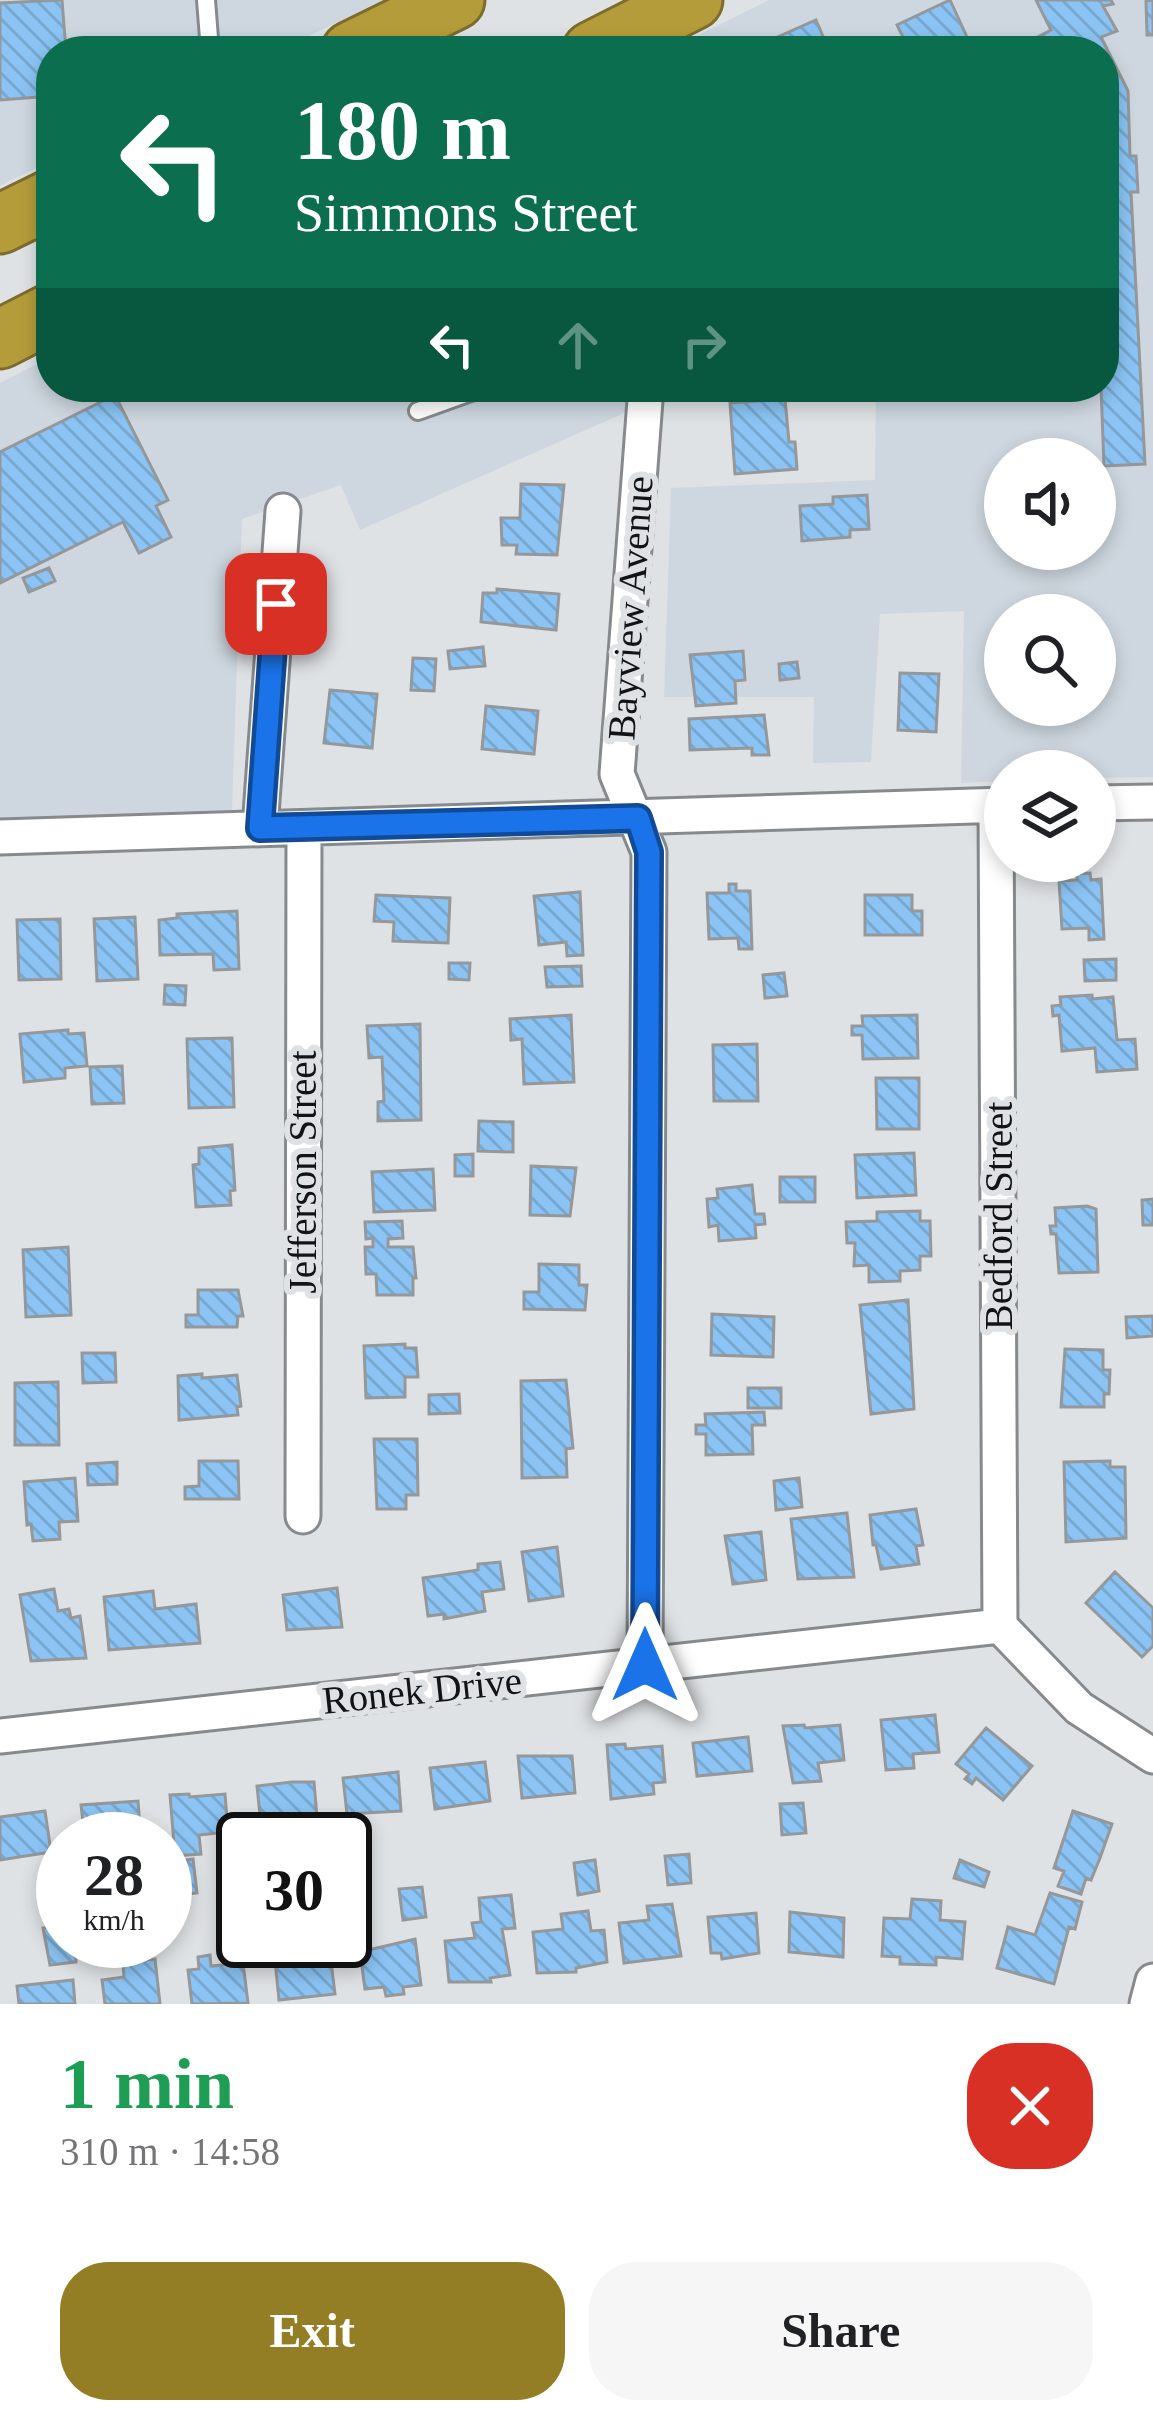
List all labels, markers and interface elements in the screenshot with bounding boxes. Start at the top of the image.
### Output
icon: left [96,84,252,240]
text: 180 m [294,84,511,177]
text: Simmons Street [294,183,638,243]
icon: left [419,312,485,378]
icon: ahead [545,312,611,378]
icon: right [671,312,737,378]
map controls [984,438,1116,882]
button: sound [984,438,1116,570]
street label: Bayview Avenue [599,475,662,742]
pin [225,553,327,655]
icon: arrive [243,571,309,637]
button: search [984,594,1116,726]
button: layers [984,750,1116,882]
street label: Jefferson Street [281,1050,324,1293]
street label: Bedford Street [977,1102,1020,1330]
position arrow [582,1602,708,1728]
street label: Ronek Drive [320,1658,524,1722]
speed limit sign: 30 [216,1812,372,1968]
text: 28 [84,1842,144,1908]
text: km/h [83,1903,145,1936]
button: close [967,2043,1093,2169]
text: 1 min [60,2044,234,2124]
text: 310 m · 14:58 [60,2130,280,2173]
button: Exit [60,2262,565,2400]
button: Share [589,2262,1093,2400]

